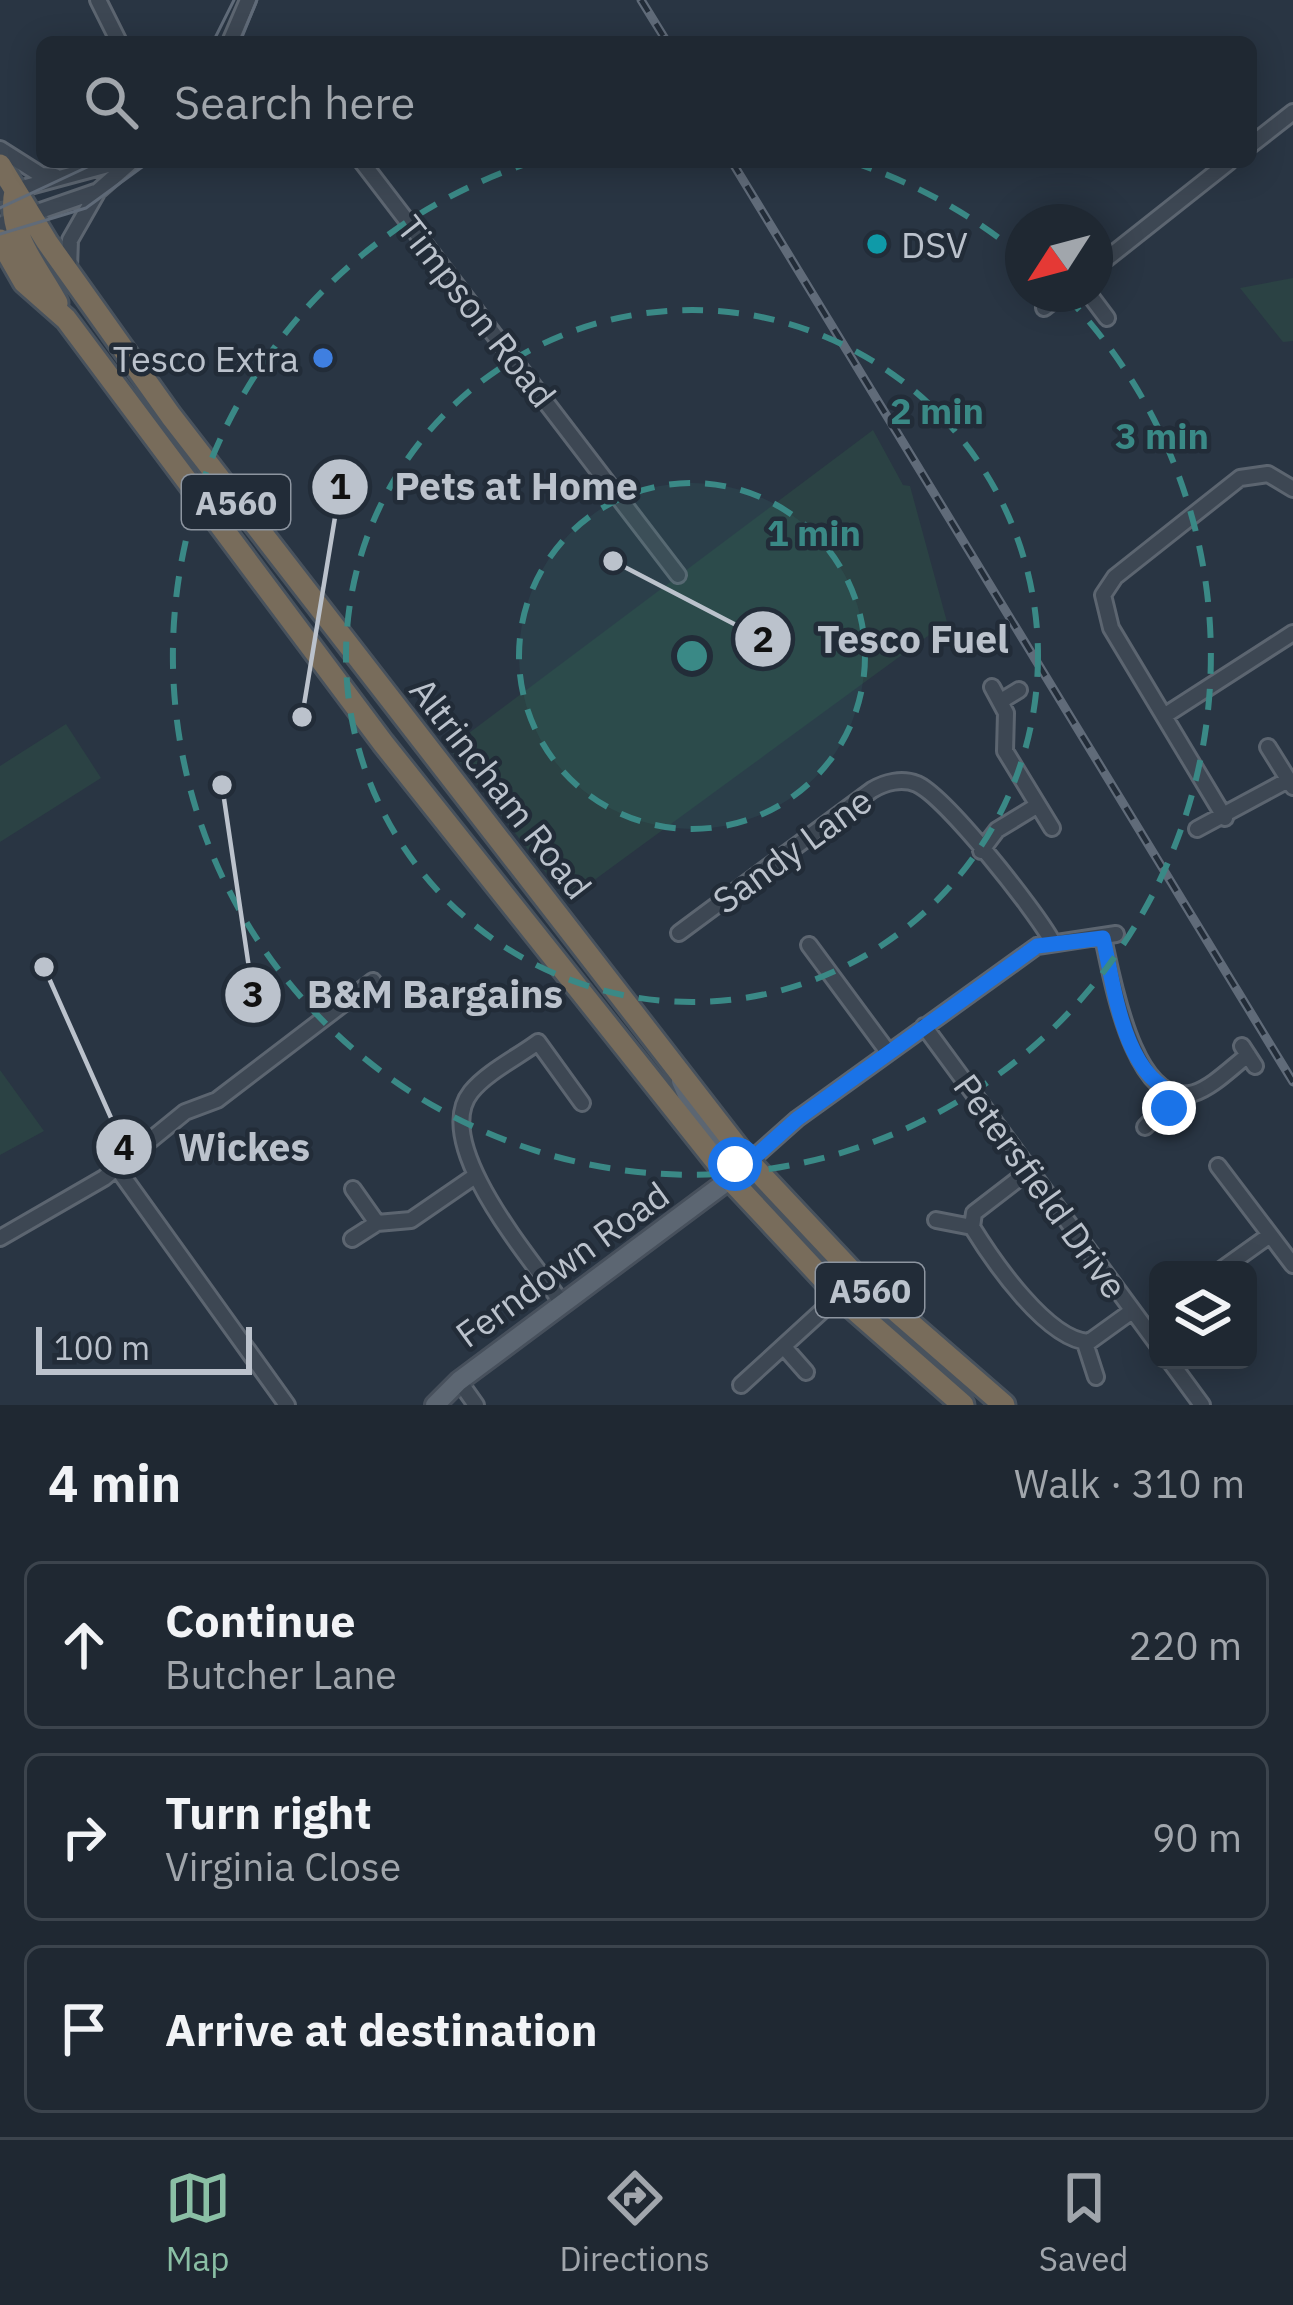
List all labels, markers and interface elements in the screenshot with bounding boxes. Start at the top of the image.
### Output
search box [36,36,1257,168]
icon: search [78,69,144,135]
text: Search here [174,73,415,131]
north arrow [1005,204,1113,312]
street label: Timpson Road [387,205,567,417]
place label: DSV [901,221,968,268]
marker: DSV [864,231,890,257]
place label: Tesco Extra [113,335,299,382]
marker: Tesco Extra [310,345,336,371]
text: 2 min [890,387,984,434]
text: 3 min [1115,412,1209,459]
callout: Pets at Home [310,449,662,524]
text: Pets at Home [394,460,638,511]
text: 1 [329,462,351,509]
road number: A560 [182,475,290,529]
text: 1 min [767,509,861,556]
callout: Tesco Fuel [733,601,1033,676]
text: Tesco Fuel [817,613,1009,664]
text: 2 [752,615,774,662]
centre of rings [671,635,713,677]
street label: Altrincham Road [400,668,602,908]
street label: Sandy Lane [703,777,881,923]
callout: B&M Bargains [223,957,587,1032]
text: B&M Bargains [307,968,563,1019]
text: 3 [242,970,264,1017]
street label: Petersfield Drive [944,1064,1138,1308]
route end [1142,1081,1196,1135]
callout: Wickes [94,1110,335,1185]
text: Wickes [178,1121,310,1172]
text: 4 [113,1123,135,1170]
route start [708,1137,762,1191]
street label: Ferndown Road [446,1171,678,1357]
map controls [1149,1261,1257,1369]
button: layers [1149,1261,1257,1369]
road number: A560 [816,1263,924,1317]
scale bar [36,1321,252,1374]
text: 100 m [54,1326,150,1369]
text: 4 min [48,1450,181,1516]
text: Walk · 310 m [1014,1458,1245,1509]
text: Continue [165,1591,356,1649]
icon: ahead [51,1612,117,1678]
text: 220 m [1129,1620,1242,1671]
text: Butcher Lane [165,1649,397,1700]
text: Turn right [165,1783,372,1841]
icon: right [51,1804,117,1870]
text: 90 m [1152,1812,1242,1863]
text: Virginia Close [165,1841,401,1892]
icon: arrive [51,1996,117,2062]
text: Arrive at destination [165,2000,598,2058]
tab: Map [165,2165,231,2280]
tab: Directions [560,2165,710,2280]
tab: Saved [1039,2165,1128,2280]

